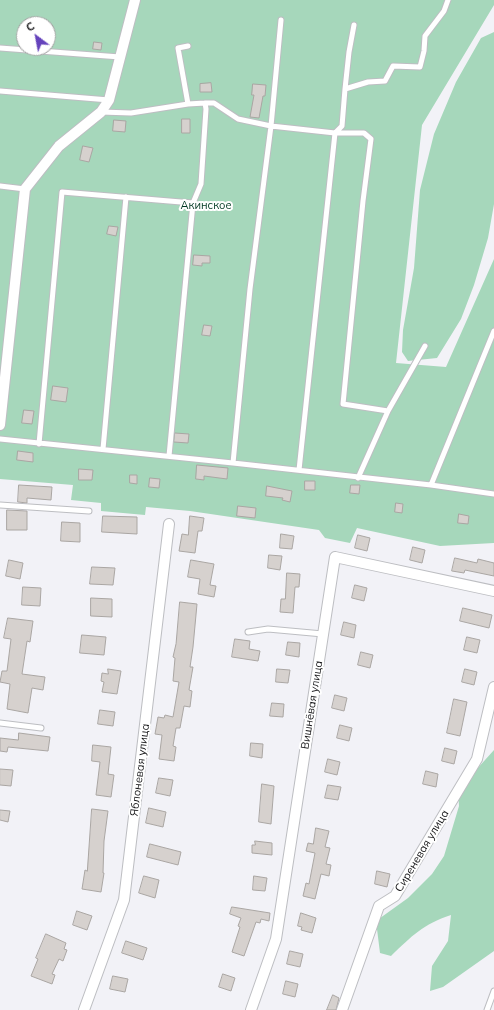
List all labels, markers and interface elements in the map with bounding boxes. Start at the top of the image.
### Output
north arrow [16,16,56,56]
text: С [23,19,37,35]
park label: Акинское [180,199,232,213]
street label: Вишнёвая улица [298,660,326,750]
street label: Яблоневая улица [128,723,152,817]
street label: Сиреневая улица [392,808,452,894]

